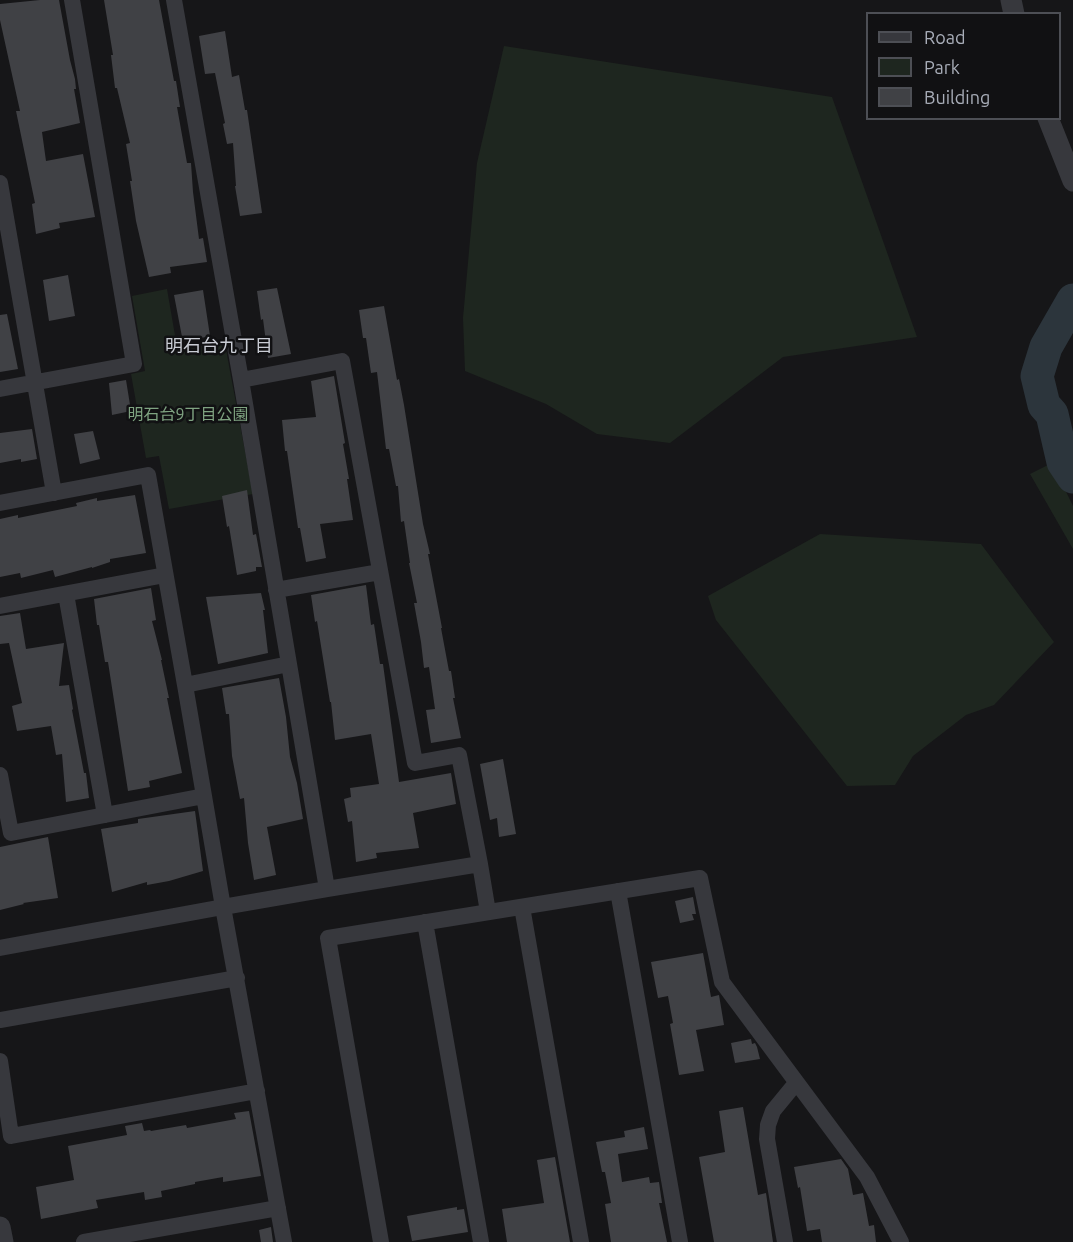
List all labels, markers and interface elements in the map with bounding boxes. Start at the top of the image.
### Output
legend [866,12,1061,120]
text: Road [924,27,966,47]
text: Park [924,57,960,77]
text: Building [924,87,990,107]
district label: 明石台九丁目 [165,335,273,357]
park label: 明石台9丁目公園 [127,405,249,425]

